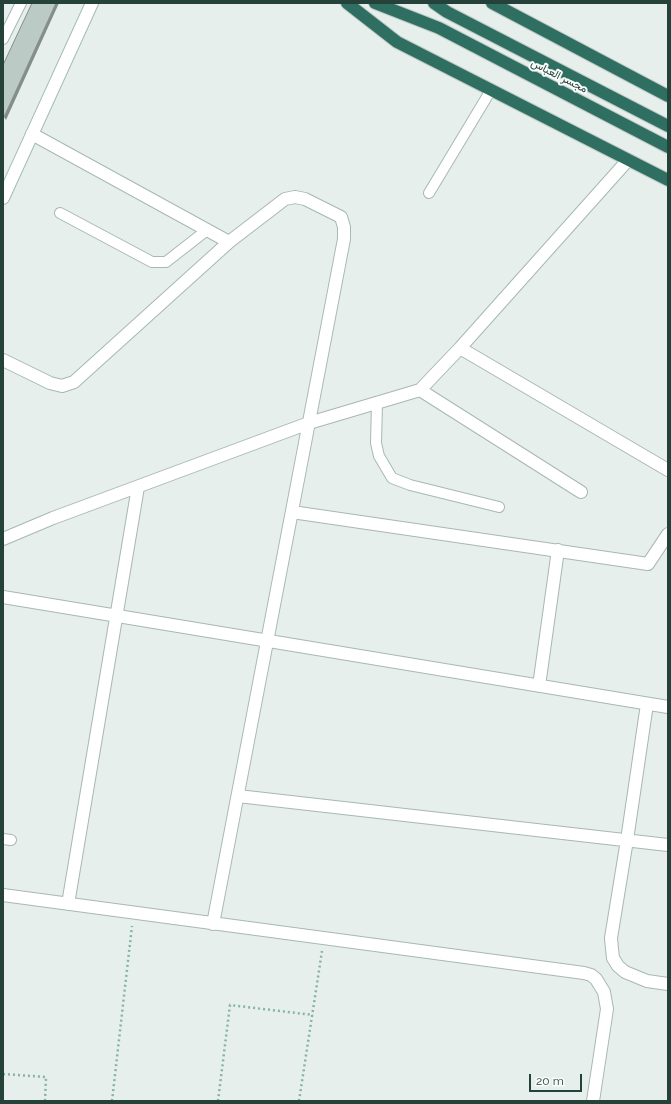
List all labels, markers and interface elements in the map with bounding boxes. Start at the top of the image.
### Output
street label: مجسر العباس [529,56,589,96]
scale bar [531,1066,584,1092]
text: 20 m [536,1074,564,1088]

